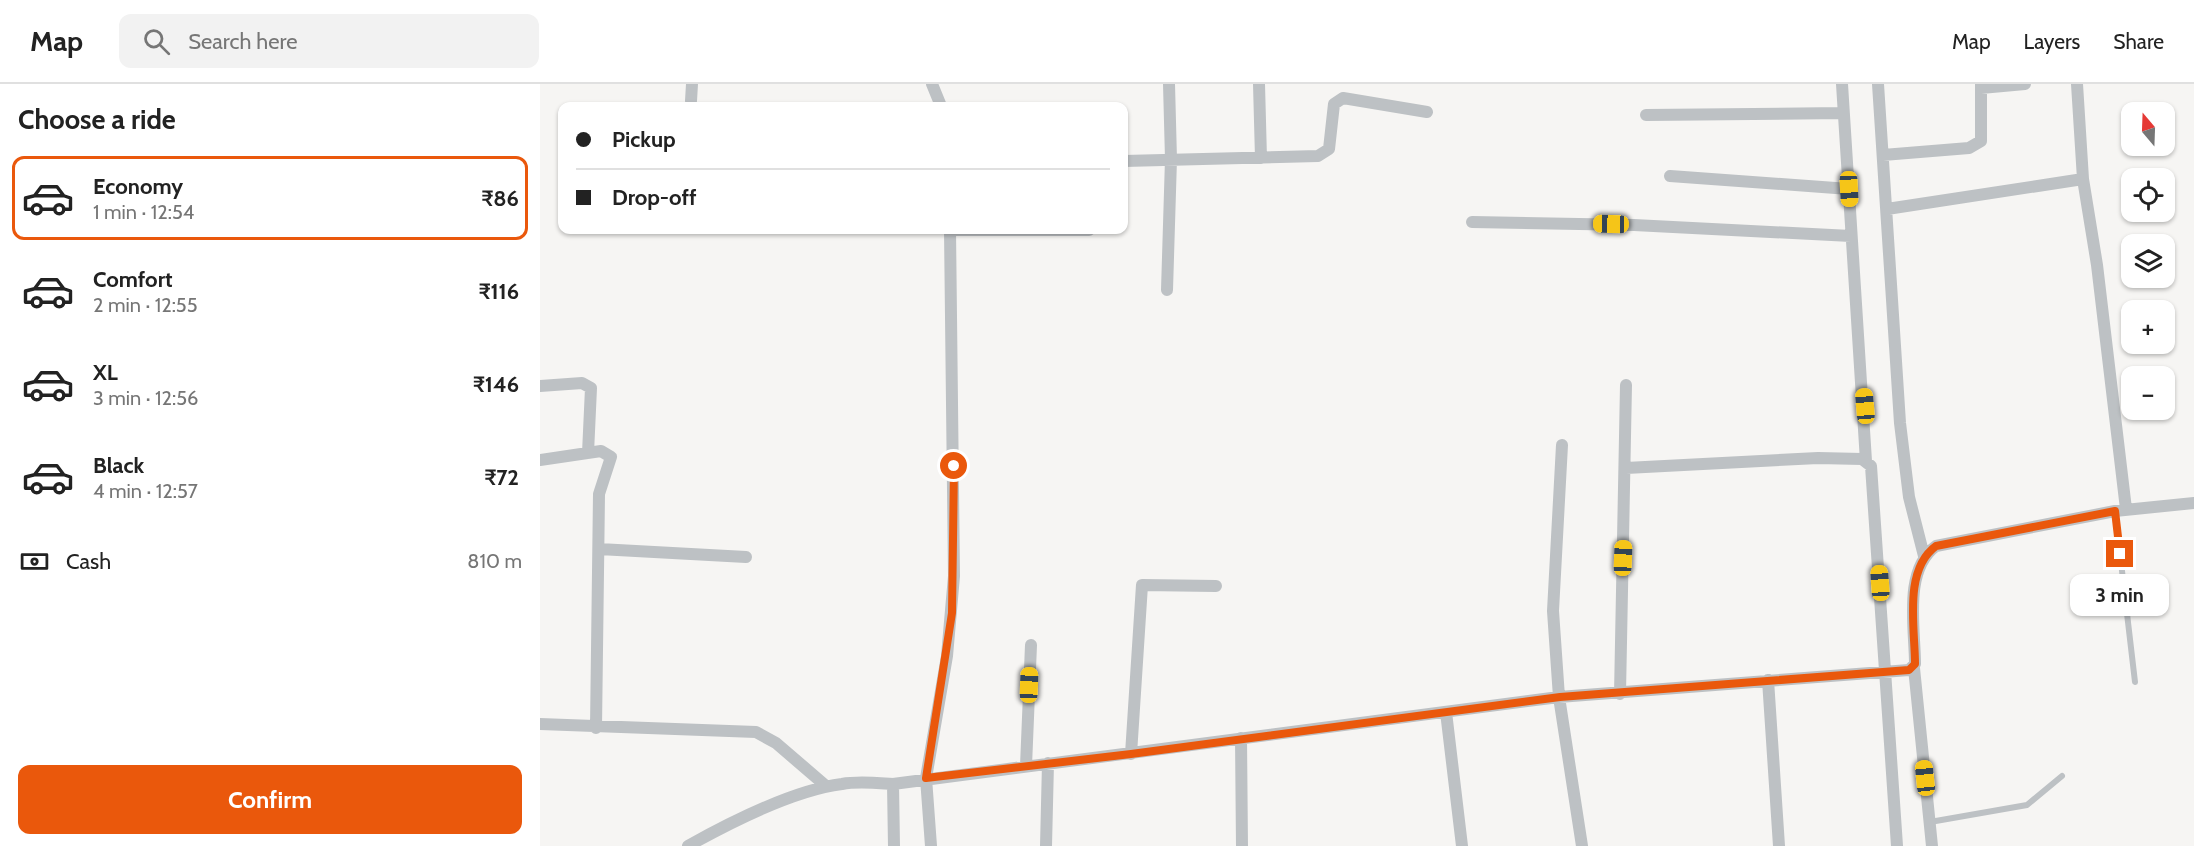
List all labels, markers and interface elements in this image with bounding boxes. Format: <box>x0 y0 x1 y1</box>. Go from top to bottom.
search box <box>119 14 539 68</box>
text: Map <box>30 24 83 58</box>
icon: search <box>140 25 173 58</box>
text: Search here <box>188 28 297 55</box>
text: Map <box>1952 29 1991 54</box>
text: Layers <box>2024 29 2080 54</box>
text: Share <box>2113 29 2164 54</box>
north arrow <box>2121 102 2175 156</box>
map controls <box>2121 102 2175 420</box>
text: Choose a ride <box>18 103 176 136</box>
text: Pickup <box>612 126 676 153</box>
button: locate <box>2121 168 2175 222</box>
icon: car <box>21 171 75 225</box>
car <box>1839 171 1859 207</box>
text: Economy <box>93 173 183 200</box>
text: Drop-off <box>612 184 696 211</box>
text: ₹86 <box>481 185 519 212</box>
text: 1 min · 12:54 <box>93 200 194 224</box>
car <box>1593 215 1629 233</box>
button: layers <box>2121 234 2175 288</box>
icon: car <box>21 264 75 318</box>
text: Comfort <box>93 266 172 293</box>
text: ₹116 <box>478 278 519 305</box>
text: 2 min · 12:55 <box>93 293 198 317</box>
button: + <box>2121 300 2175 354</box>
icon: car <box>21 357 75 411</box>
text: XL <box>93 359 118 386</box>
button: − <box>2121 366 2175 420</box>
text: ₹146 <box>473 371 519 398</box>
text: 3 min · 12:56 <box>93 386 198 410</box>
car <box>1854 387 1876 425</box>
icon: car <box>21 450 75 504</box>
text: Black <box>93 452 144 479</box>
route start <box>940 452 967 479</box>
text: ₹72 <box>484 464 519 491</box>
text: 4 min · 12:57 <box>93 479 198 503</box>
car <box>1613 540 1633 576</box>
route end <box>2106 540 2133 567</box>
icon: cash <box>18 545 51 578</box>
text: Cash <box>66 548 111 575</box>
text: 810 m <box>467 549 522 573</box>
car <box>1870 564 1890 602</box>
callout: 3 min <box>2070 575 2170 617</box>
text: 3 min <box>2095 583 2144 607</box>
car <box>1019 667 1039 703</box>
car <box>1914 759 1936 797</box>
button: Confirm <box>18 765 522 834</box>

